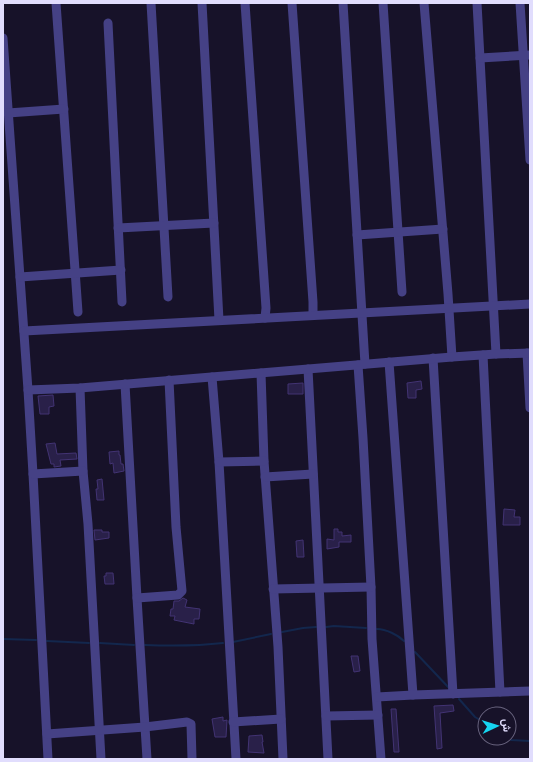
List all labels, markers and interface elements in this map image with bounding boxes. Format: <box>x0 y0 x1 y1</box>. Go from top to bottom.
north arrow <box>477 706 517 746</box>
text: ش <box>500 718 514 732</box>

